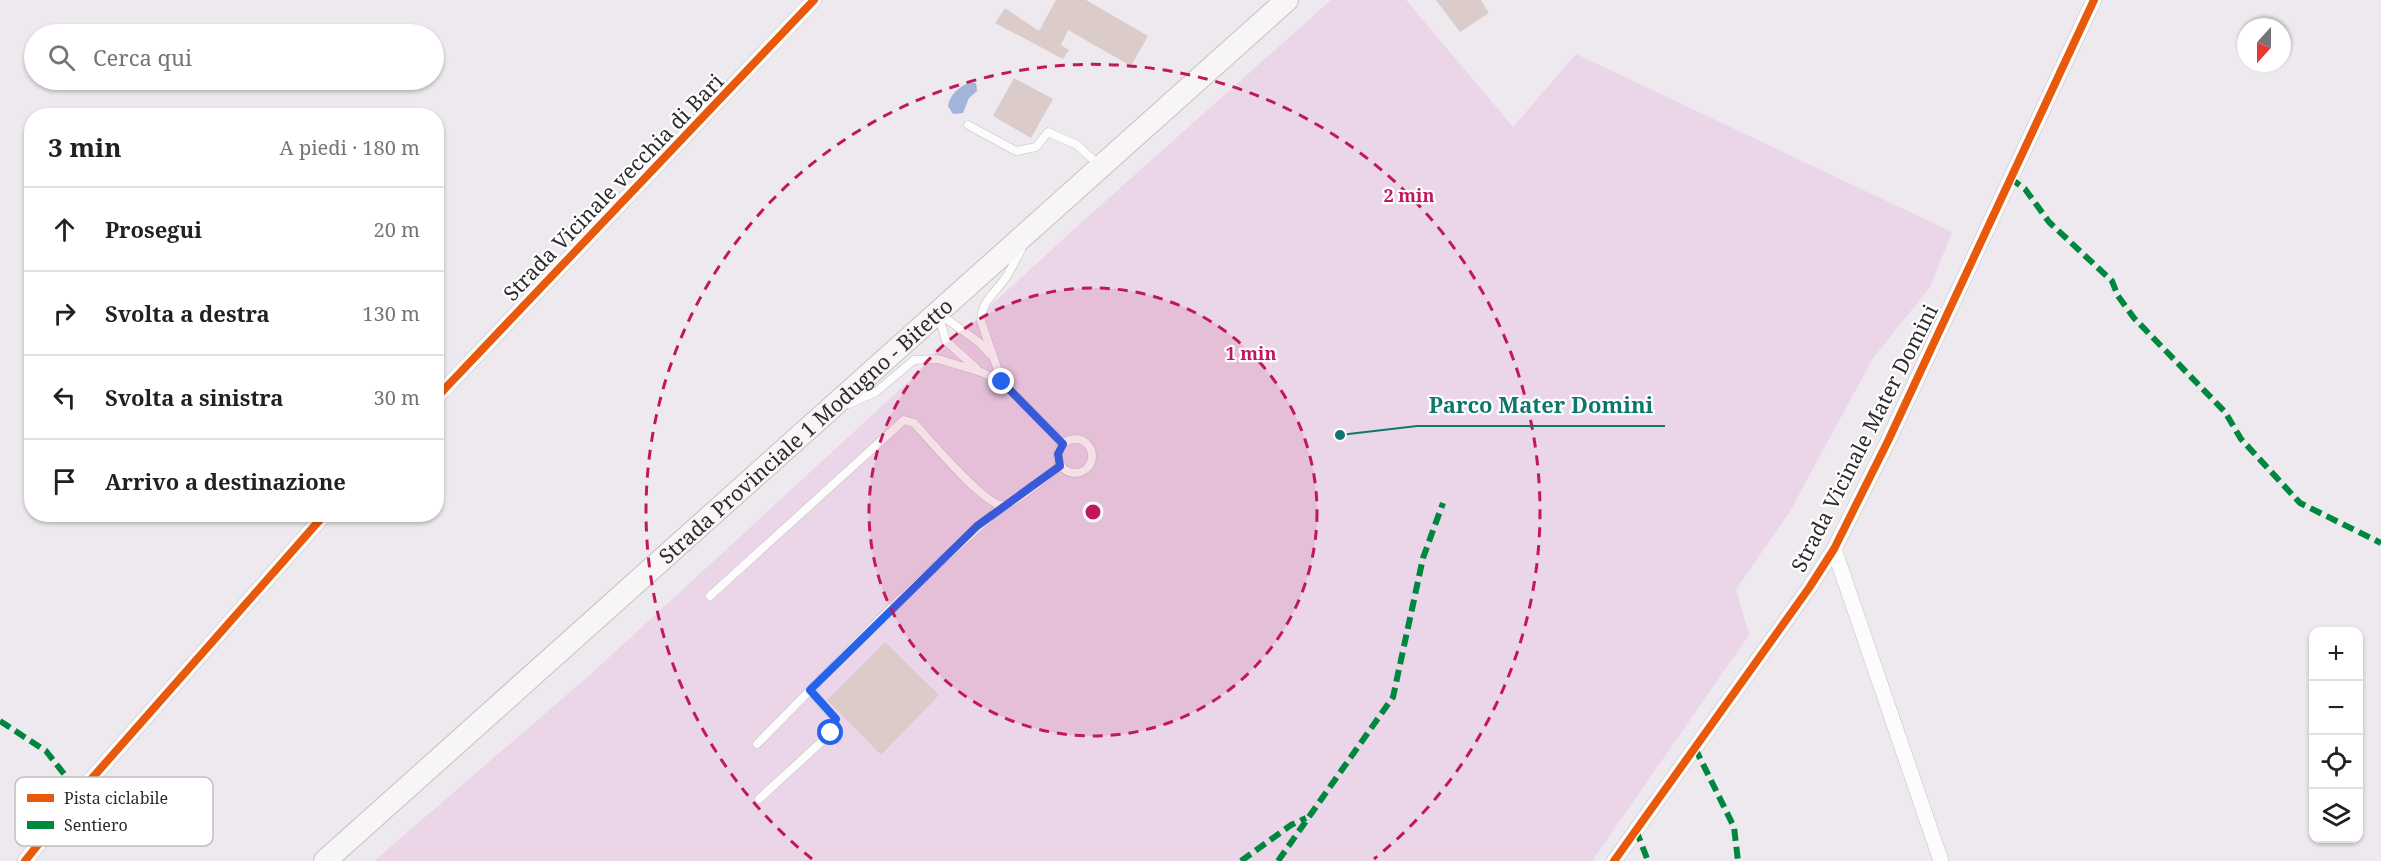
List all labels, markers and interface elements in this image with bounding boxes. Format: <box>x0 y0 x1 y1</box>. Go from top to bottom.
north arrow <box>2237 18 2291 72</box>
search box <box>24 24 444 90</box>
icon: search <box>45 41 78 74</box>
text: Cerca qui <box>93 42 192 72</box>
street label: Strada Vicinale vecchia di Bari <box>497 67 729 307</box>
text: 3 min <box>48 129 122 165</box>
text: A piedi · 180 m <box>280 134 420 161</box>
text: 2 min <box>1384 183 1434 207</box>
icon: ahead <box>48 213 81 246</box>
text: Prosegui <box>105 214 202 244</box>
text: 20 m <box>374 216 420 243</box>
street label: Strada Provinciale 1 Modugno - Bitetto <box>653 292 959 570</box>
icon: right <box>48 297 81 330</box>
text: Svolta a destra <box>105 298 270 328</box>
street label: Strada Vicinale Mater Domini <box>1784 299 1944 576</box>
text: 130 m <box>362 300 420 327</box>
text: 1 min <box>1226 341 1276 365</box>
route end <box>988 368 1014 394</box>
icon: left <box>48 381 81 414</box>
text: Svolta a sinistra <box>105 382 284 412</box>
text: 30 m <box>374 384 420 411</box>
callout: Parco Mater Domini <box>1417 386 1665 426</box>
text: Parco Mater Domini <box>1429 389 1654 419</box>
icon: arrive <box>48 465 81 498</box>
text: Arrivo a destinazione <box>105 466 346 496</box>
centre of rings <box>1083 502 1103 522</box>
map controls <box>2309 627 2363 843</box>
button: + <box>2309 627 2363 681</box>
button: − <box>2309 681 2363 735</box>
route start <box>817 719 843 745</box>
button: locate <box>2309 735 2363 789</box>
legend <box>15 777 213 846</box>
text: Pista ciclabile <box>64 787 168 809</box>
button: layers <box>2309 789 2363 843</box>
text: Sentiero <box>64 814 128 836</box>

